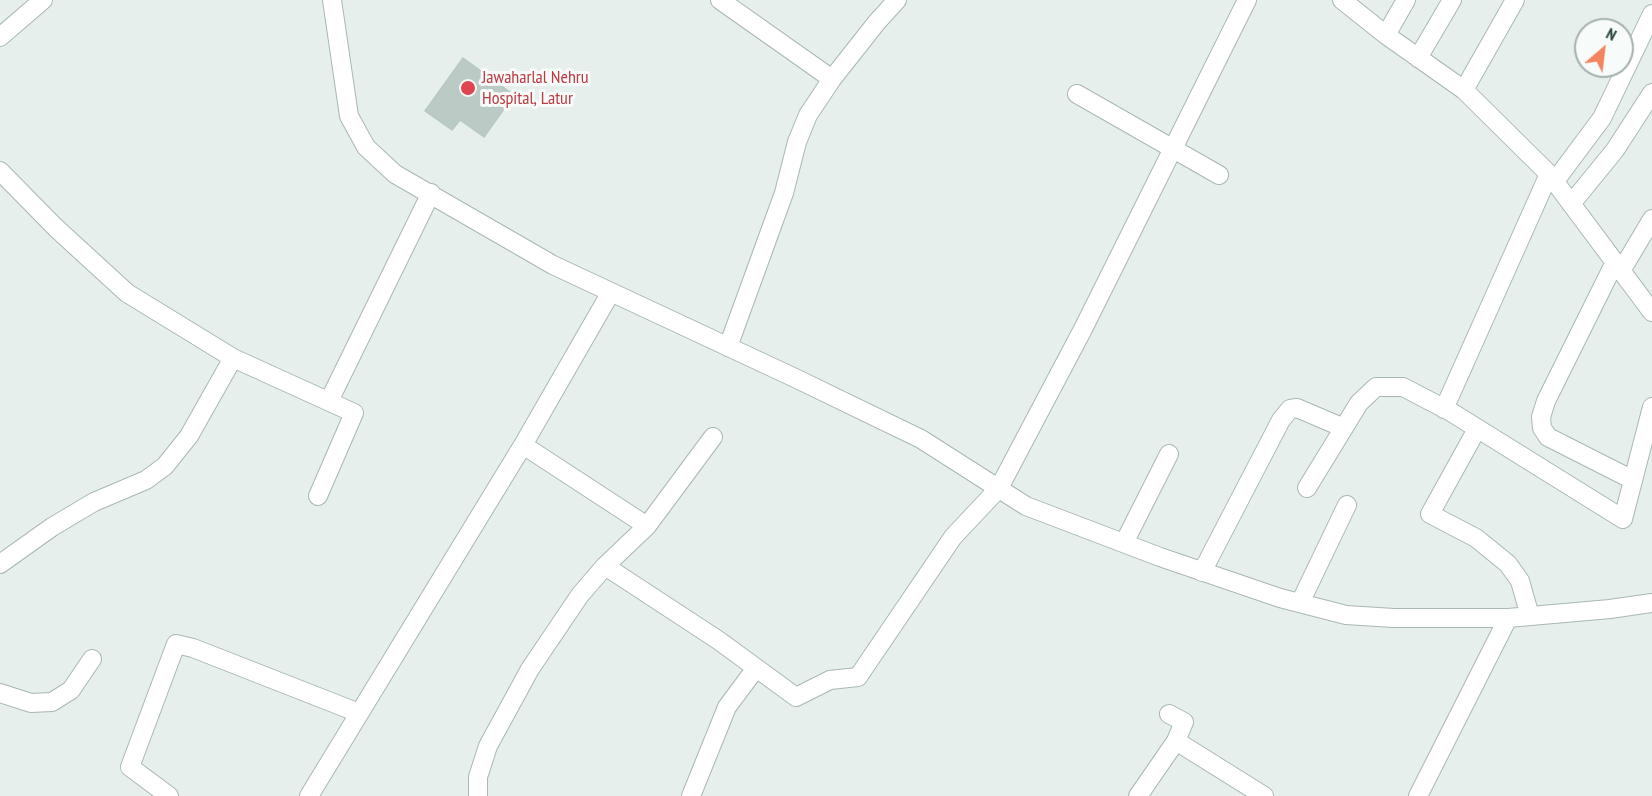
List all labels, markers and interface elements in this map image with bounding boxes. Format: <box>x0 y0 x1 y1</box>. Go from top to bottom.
north arrow <box>1574 18 1634 78</box>
text: N <box>1603 23 1620 45</box>
place label: Jawaharlal Nehru Hospital, Latur <box>482 67 589 110</box>
marker: Jawaharlal Nehru Hospital, Latur <box>459 79 477 97</box>

